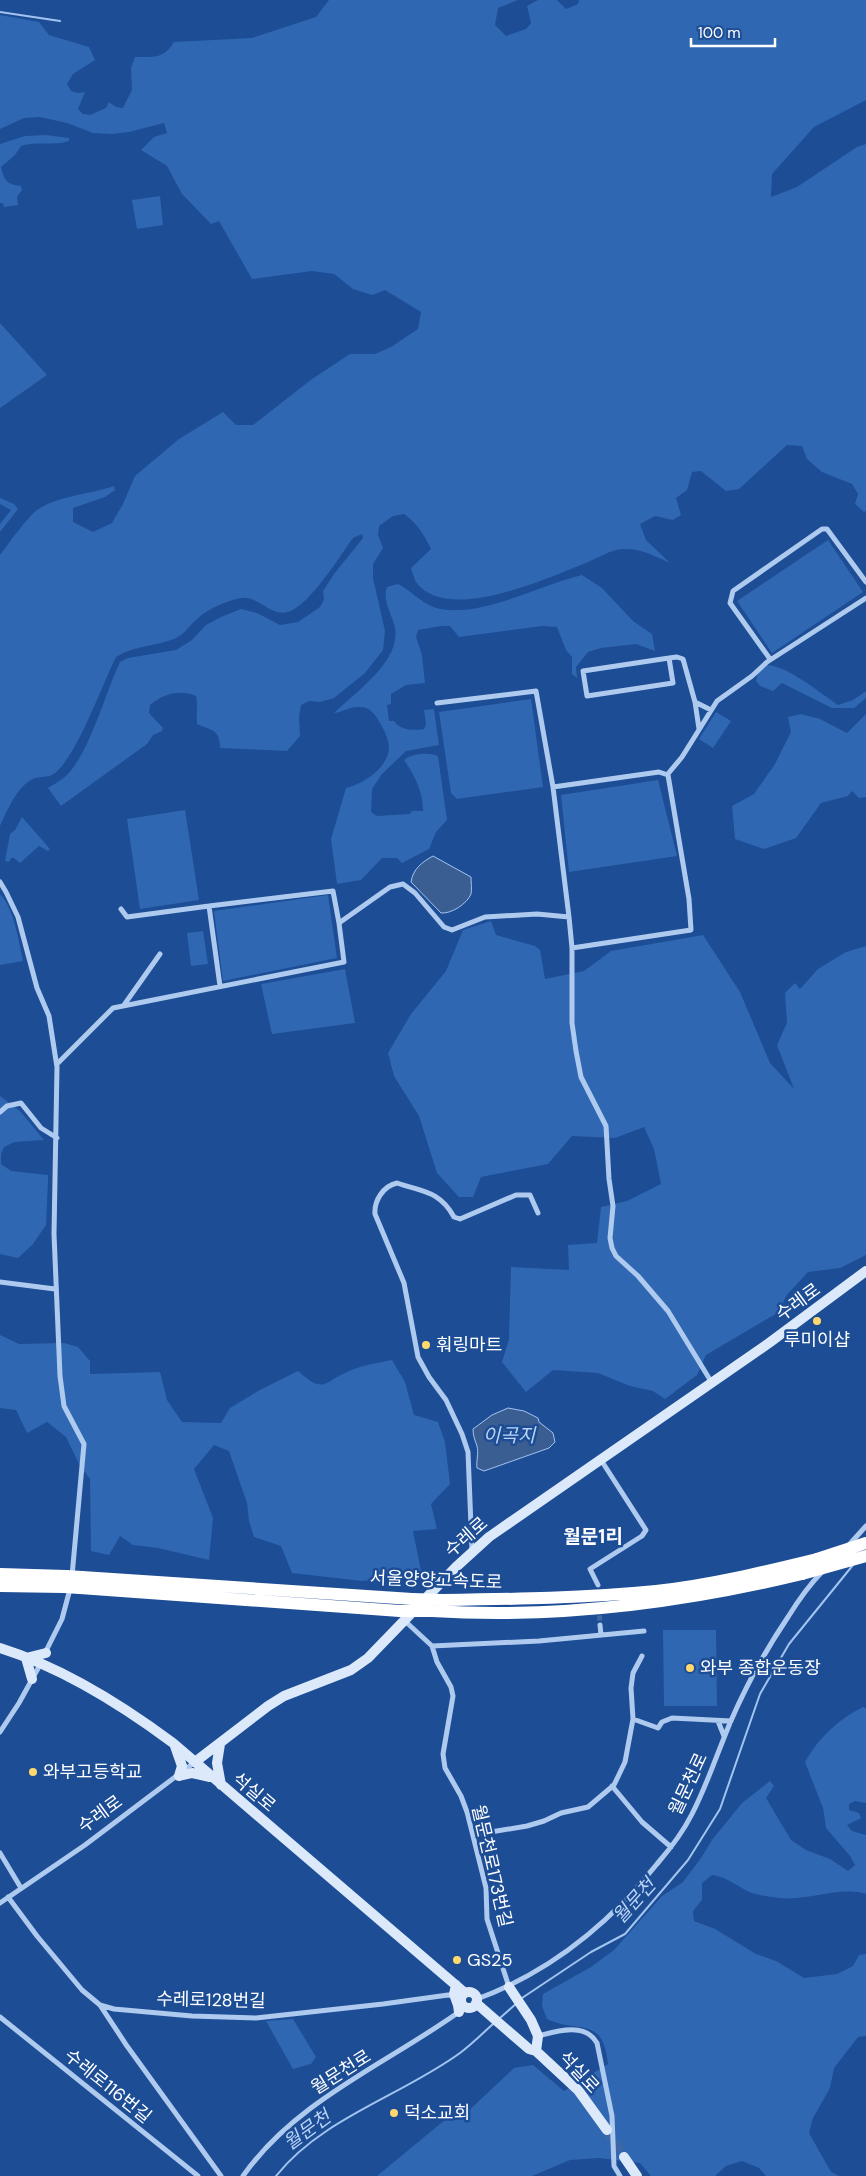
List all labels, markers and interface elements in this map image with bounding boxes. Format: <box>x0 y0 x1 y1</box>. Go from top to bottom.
scale bar <box>691 15 775 47</box>
text: 100 m <box>698 23 741 43</box>
street label: 수레로 <box>771 1278 825 1326</box>
marker: 루미이샵 <box>811 1315 823 1327</box>
place label: 루미이샵 <box>784 1328 850 1352</box>
place label: 훠링마트 <box>436 1333 502 1357</box>
marker: 훠링마트 <box>420 1339 432 1351</box>
water label: 이곡지 <box>483 1423 537 1448</box>
street label: 수레로 <box>439 1512 493 1562</box>
district label: 월문1리 <box>563 1524 623 1549</box>
street label: 서울양양고속도로 <box>369 1566 503 1594</box>
place label: 와부 종합운동장 <box>700 1656 821 1680</box>
marker: 와부 종합운동장 <box>684 1662 696 1674</box>
street label: 월문천로 <box>663 1749 713 1819</box>
place label: 와부고등학교 <box>43 1760 142 1784</box>
marker: 와부고등학교 <box>27 1766 39 1778</box>
street label: 석실로 <box>227 1767 281 1817</box>
street label: 수레로 <box>73 1790 127 1838</box>
street label: 월문천로173번길 <box>466 1803 518 1929</box>
water label: 월문천 <box>607 1872 662 1929</box>
place label: GS25 <box>467 1948 512 1972</box>
marker: GS25 <box>451 1954 463 1966</box>
street label: 수레로128번길 <box>156 1987 266 2013</box>
street label: 수레로116번길 <box>60 2044 156 2128</box>
street label: 월문천로 <box>307 2044 375 2100</box>
street label: 석실로 <box>553 2046 605 2098</box>
place label: 덕소교회 <box>404 2101 470 2125</box>
water label: 월문천 <box>278 2104 337 2156</box>
marker: 덕소교회 <box>388 2107 400 2119</box>

